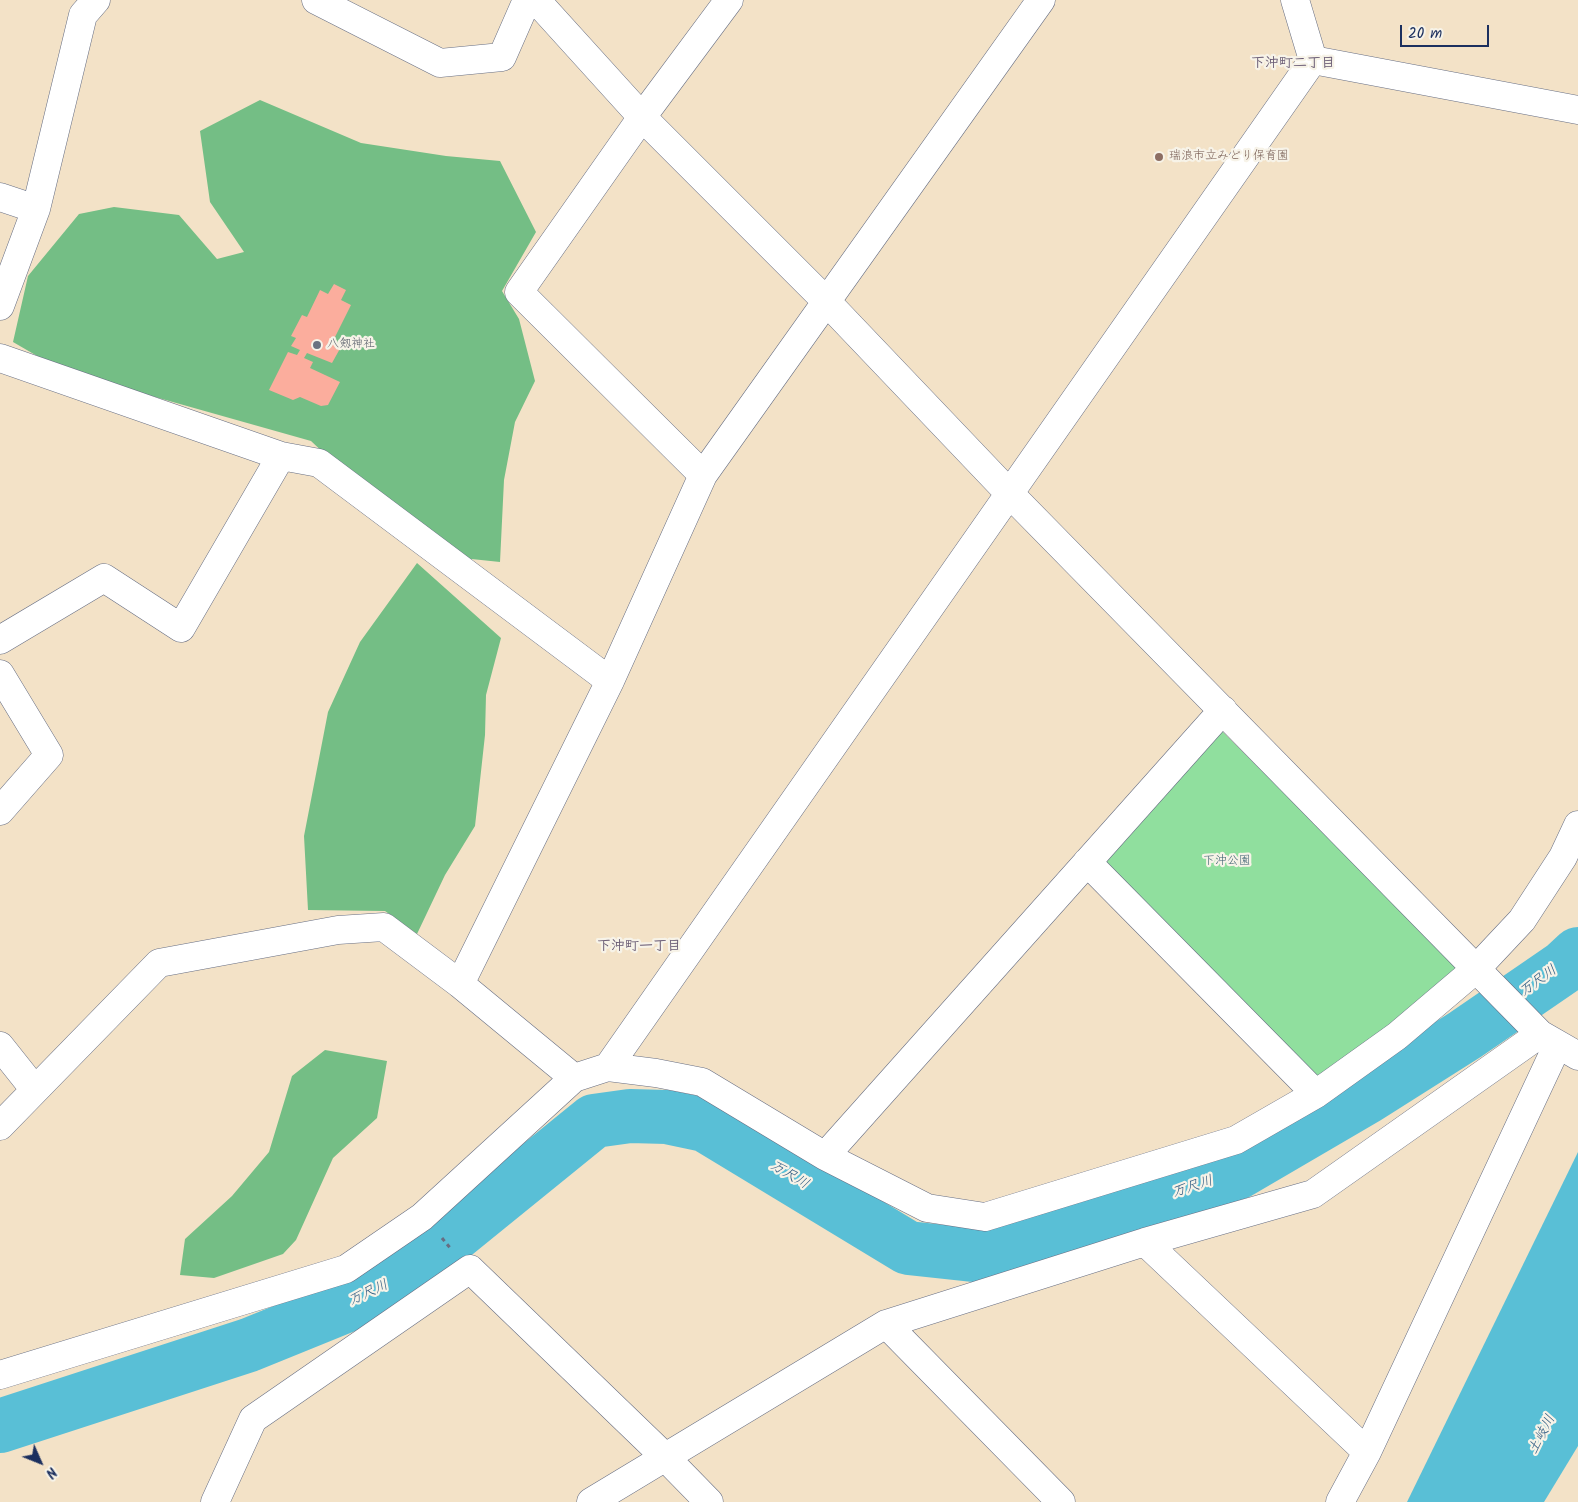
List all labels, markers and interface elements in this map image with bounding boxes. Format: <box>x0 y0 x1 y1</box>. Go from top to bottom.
scale bar <box>1403 15 1492 47</box>
text: 20 m <box>1408 22 1442 46</box>
district label: 下沖町二丁目 <box>1251 57 1335 73</box>
place label: 瑞浪市立みどり保育園 <box>1169 150 1289 164</box>
marker: 瑞浪市立みどり保育園 <box>1153 151 1165 163</box>
place label: 八剱神社 <box>327 338 375 352</box>
marker: 八剱神社 <box>311 339 323 351</box>
park label: 下沖公園 <box>1203 855 1251 869</box>
district label: 下沖町一丁目 <box>597 940 681 956</box>
water label: 万尺川 <box>1517 963 1561 1001</box>
water label: 万尺川 <box>767 1158 811 1194</box>
water label: 万尺川 <box>1170 1174 1216 1202</box>
water label: 万尺川 <box>346 1278 392 1310</box>
water label: 土岐川 <box>1526 1413 1560 1457</box>
north arrow <box>15 1437 65 1487</box>
text: N <box>40 1462 62 1483</box>

